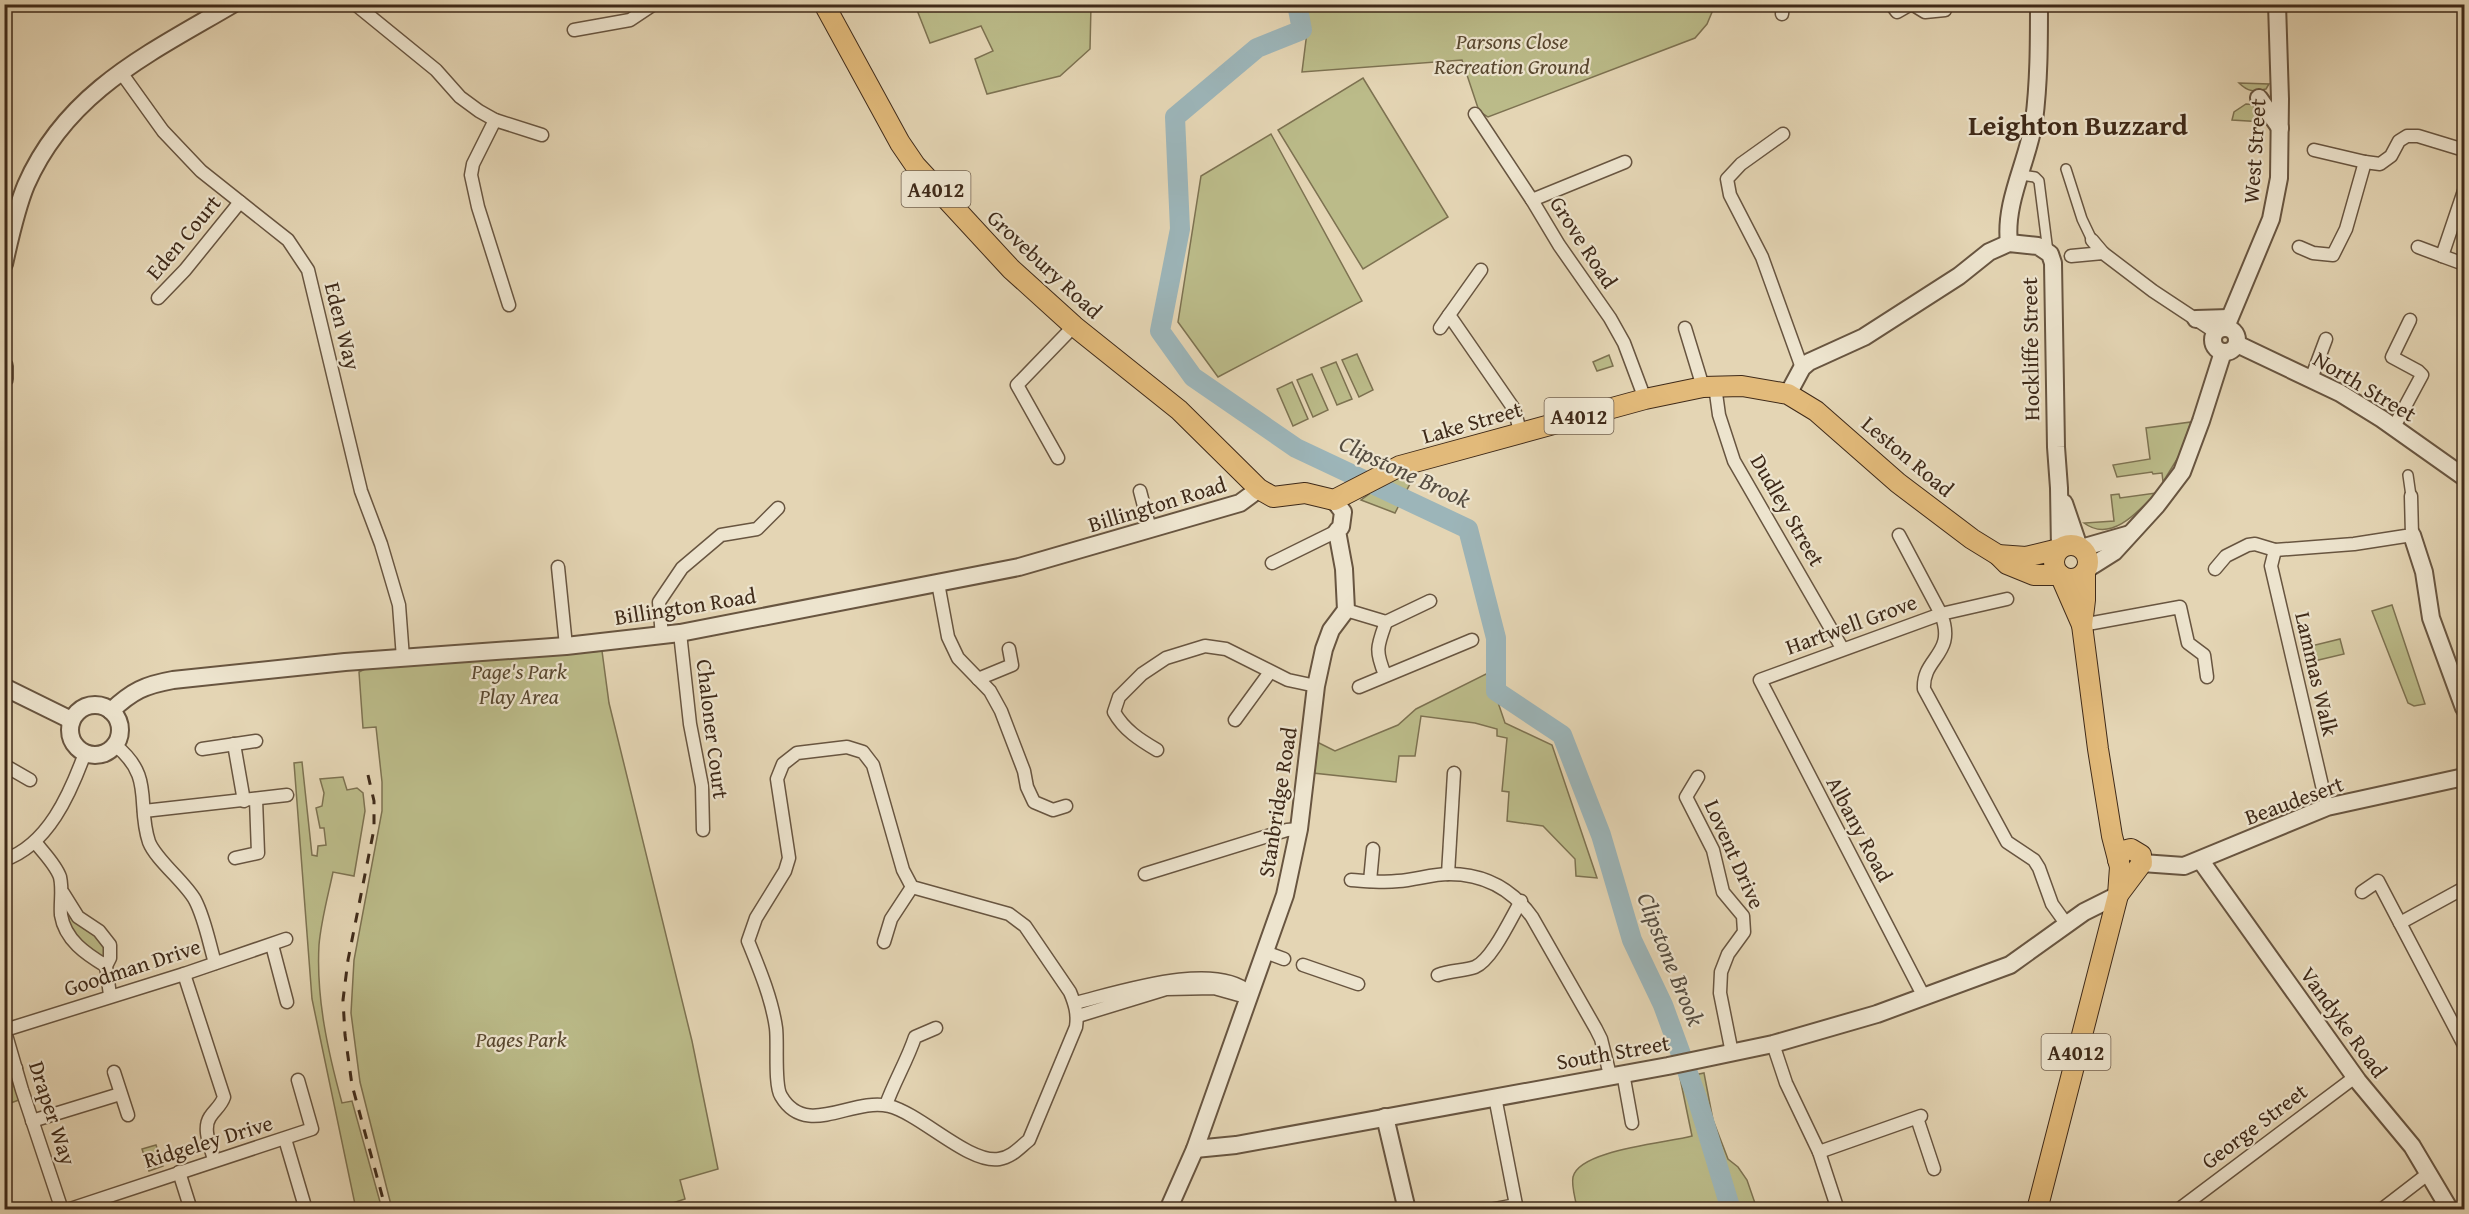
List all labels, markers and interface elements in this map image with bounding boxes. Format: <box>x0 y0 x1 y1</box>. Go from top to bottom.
park label: Parsons Close Recreation Ground <box>1433 25 1590 82</box>
street label: West Street <box>2234 97 2274 205</box>
district label: Leighton Buzzard <box>1968 104 2189 145</box>
road number: A4012 <box>902 171 970 207</box>
street label: Eden Court <box>138 187 228 286</box>
street label: Grove Road <box>1542 190 1626 295</box>
street label: Grovebury Road <box>980 202 1110 326</box>
street label: Hockliffe Street <box>2013 277 2047 421</box>
street label: Eden Way <box>317 279 369 373</box>
street label: North Street <box>2307 343 2423 430</box>
street label: Lake Street <box>1418 392 1526 452</box>
road number: A4012 <box>1544 398 1614 434</box>
street label: Leston Road <box>1855 408 1961 504</box>
water label: Clipstone Brook <box>1334 425 1476 517</box>
street label: Dudley Street <box>1743 448 1833 572</box>
street label: Billington Road <box>1084 468 1230 540</box>
street label: Billington Road <box>612 579 758 633</box>
street label: Hartwell Grove <box>1781 585 1921 663</box>
street label: Lammas Walk <box>2287 609 2347 740</box>
park label: Page's Park Play Area <box>470 655 568 712</box>
street label: Chaloner Court <box>689 657 737 801</box>
street label: Stanbridge Road <box>1249 724 1305 879</box>
street label: Beaudesert <box>2240 767 2348 833</box>
street label: Albany Road <box>1819 770 1901 888</box>
street label: Lovent Drive <box>1697 794 1773 914</box>
water label: Clipstone Brook <box>1628 887 1714 1031</box>
street label: Goodman Drive <box>59 930 205 1004</box>
street label: Vandyke Road <box>2293 960 2395 1084</box>
park label: Pages Park <box>474 1023 568 1055</box>
street label: South Street <box>1554 1026 1672 1078</box>
road number: A4012 <box>2042 1034 2110 1070</box>
street label: Draper Way <box>21 1057 85 1169</box>
street label: George Street <box>2194 1075 2314 1176</box>
street label: Ridgeley Drive <box>139 1106 277 1176</box>

